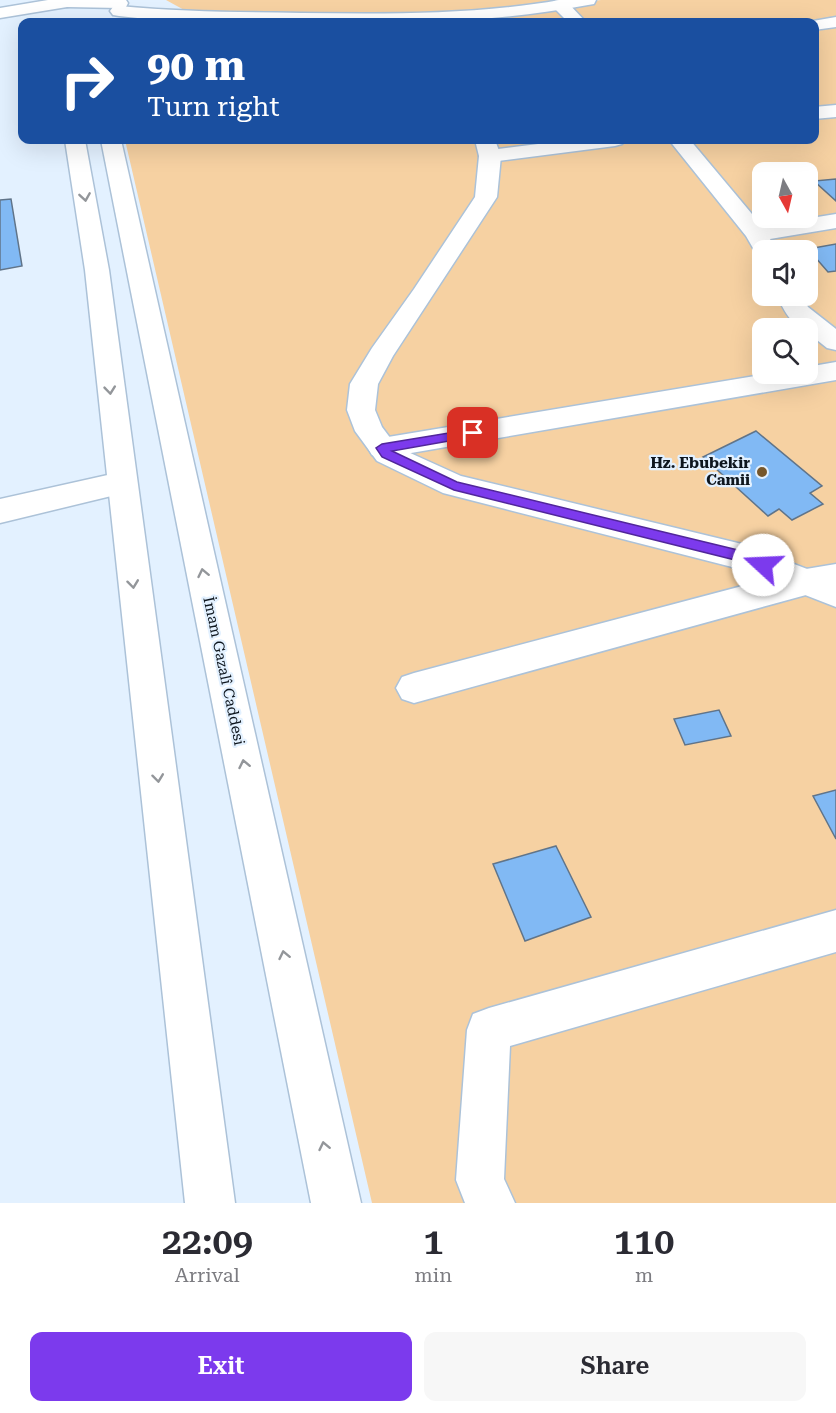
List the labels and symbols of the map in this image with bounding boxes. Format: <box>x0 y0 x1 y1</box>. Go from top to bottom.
north arrow <box>752 162 818 228</box>
one-way arrow <box>78 193 90 202</box>
one-way arrow <box>103 386 116 395</box>
pin <box>447 407 498 458</box>
place label: Hz. Ebubekir Camii <box>650 454 750 489</box>
marker: Hz. Ebubekir Camii <box>755 465 769 479</box>
position arrow <box>731 533 795 597</box>
one-way arrow <box>198 569 211 579</box>
one-way arrow <box>127 580 139 589</box>
street label: İmam Gazalî Caddesi <box>199 595 249 747</box>
one-way arrow <box>238 759 251 769</box>
one-way arrow <box>151 773 163 782</box>
one-way arrow <box>278 950 291 960</box>
one-way arrow <box>318 1141 331 1151</box>

